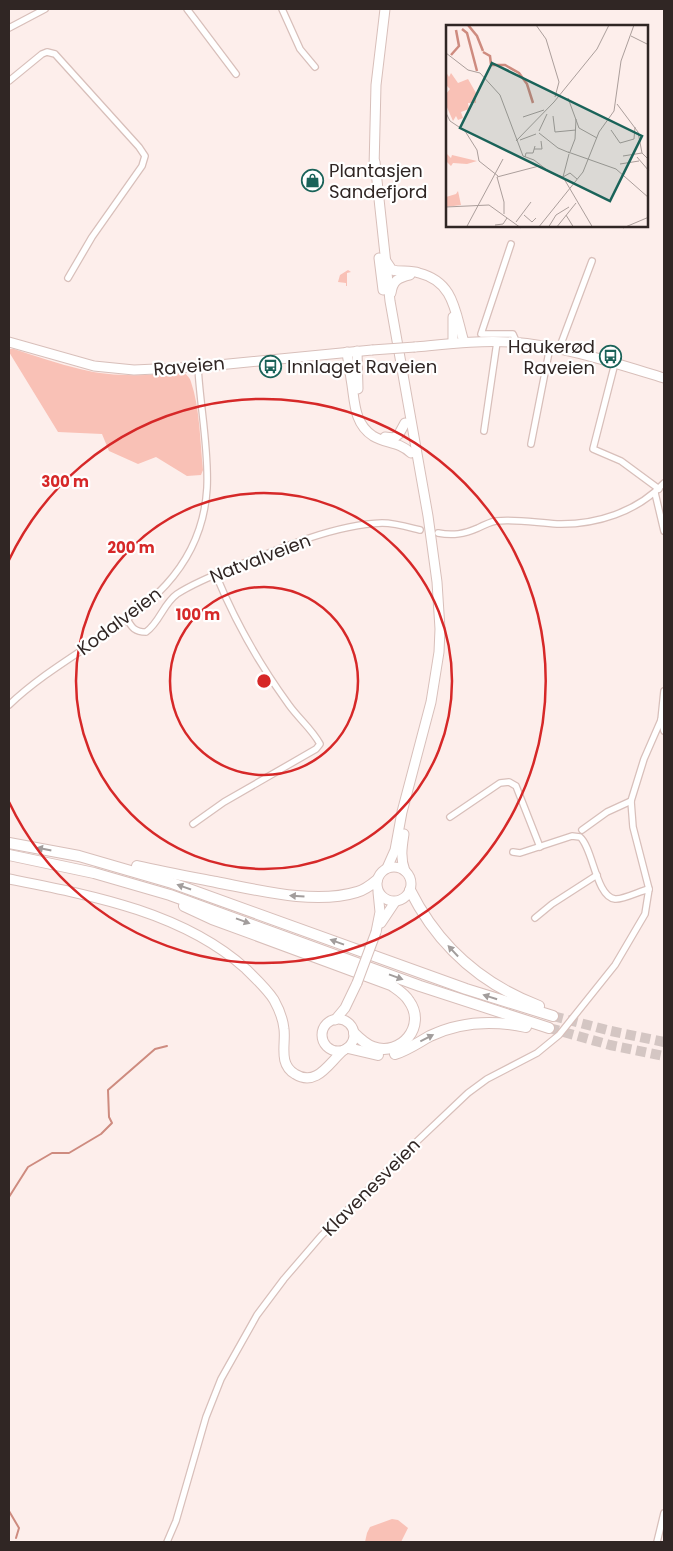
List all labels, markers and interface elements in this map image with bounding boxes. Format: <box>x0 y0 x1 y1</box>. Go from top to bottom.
inset map <box>446 25 648 228</box>
place label: Plantasjen Sandefjord <box>329 158 427 204</box>
shop icon: Plantasjen Sandefjord <box>301 168 325 192</box>
place label: Haukerød Raveien <box>508 334 595 380</box>
bus stop icon: Haukerød Raveien <box>599 344 623 368</box>
street label: Raveien <box>152 350 226 382</box>
bus stop icon: Innlaget Raveien <box>259 354 283 378</box>
place label: Innlaget Raveien <box>287 354 437 379</box>
text: 300 m <box>41 471 89 492</box>
street label: Natvalveien <box>206 527 314 589</box>
text: 200 m <box>107 537 155 558</box>
street label: Kodalveien <box>72 581 166 661</box>
text: 100 m <box>176 604 220 625</box>
centre of rings <box>255 672 273 690</box>
one-way arrow <box>36 845 52 853</box>
one-way arrow <box>176 883 191 891</box>
one-way arrow <box>289 891 305 899</box>
one-way arrow <box>236 918 251 925</box>
one-way arrow <box>329 938 344 946</box>
one-way arrow <box>447 945 459 957</box>
one-way arrow <box>389 973 404 981</box>
one-way arrow <box>482 992 497 1000</box>
one-way arrow <box>419 1034 434 1042</box>
street label: Klavenesveien <box>317 1133 425 1241</box>

